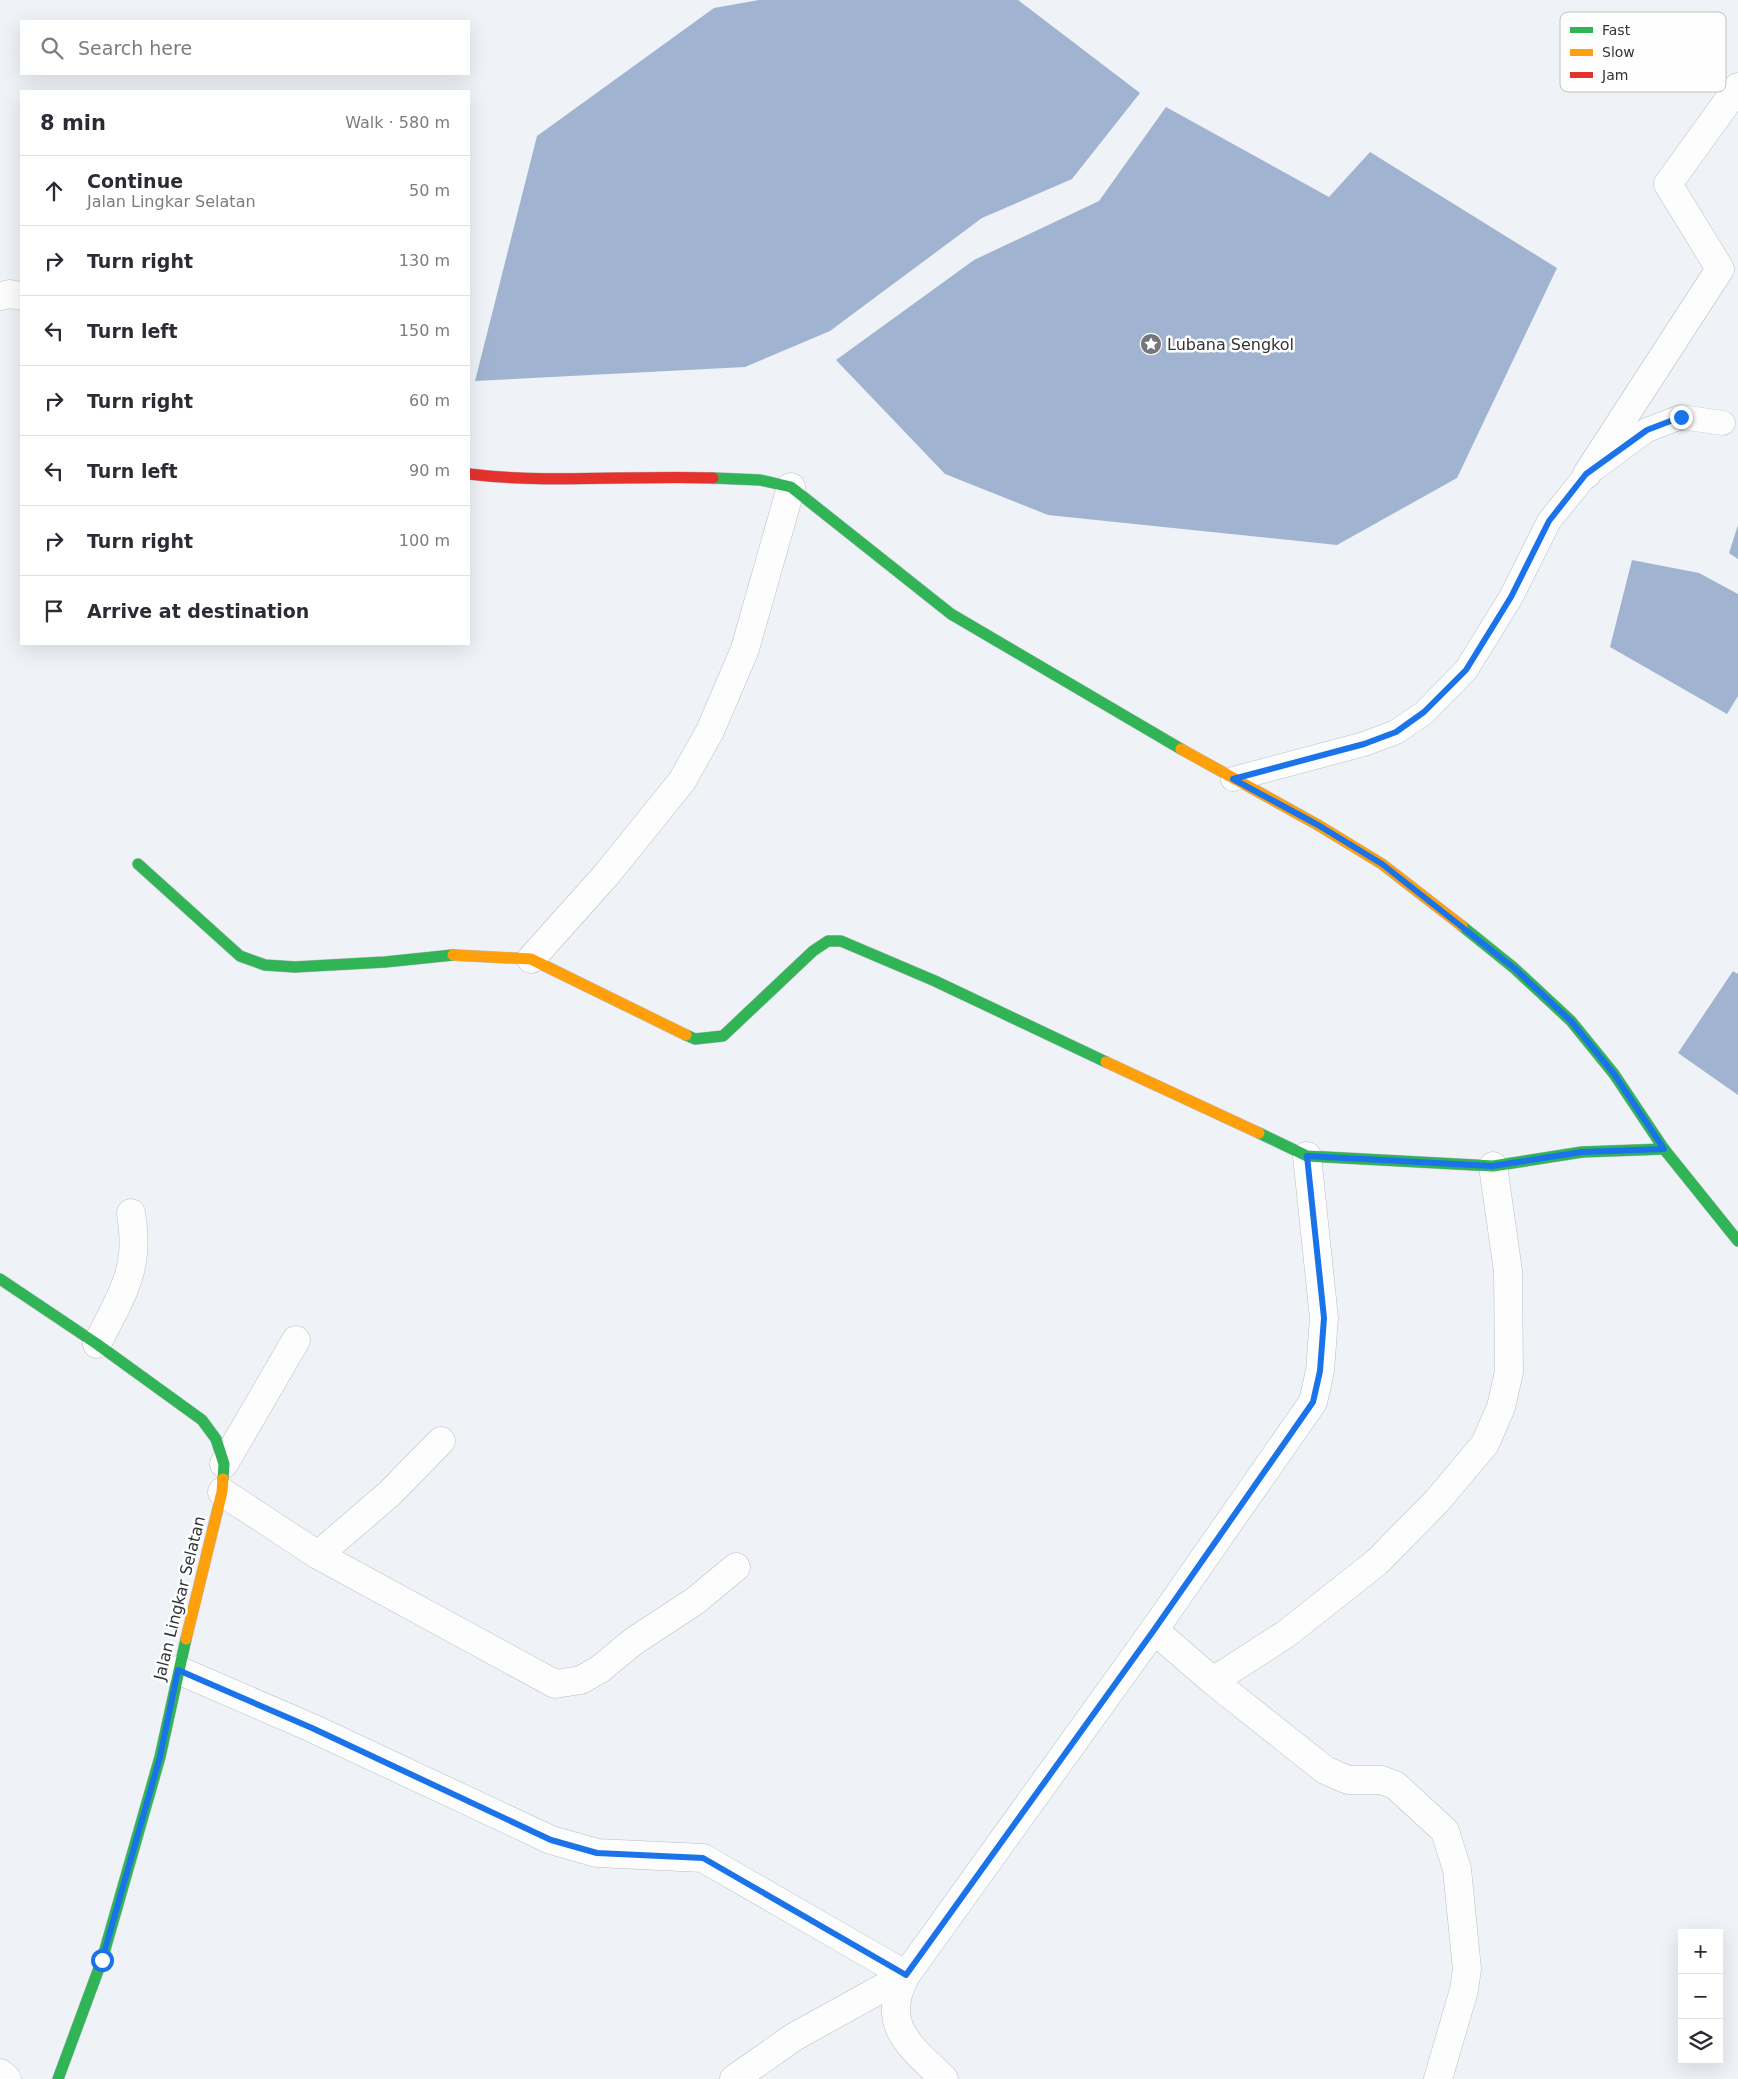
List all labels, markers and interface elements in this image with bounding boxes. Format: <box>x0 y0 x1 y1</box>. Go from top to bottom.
legend <box>1560 12 1726 92</box>
search box <box>20 20 470 75</box>
text: Fast <box>1602 22 1631 38</box>
icon: search <box>38 34 66 62</box>
text: Search here <box>78 37 192 59</box>
text: Slow <box>1602 44 1635 60</box>
text: Jam <box>1601 67 1628 83</box>
text: 8 min <box>40 111 106 135</box>
text: Walk · 580 m <box>345 113 450 132</box>
text: Continue <box>87 170 183 192</box>
icon: ahead <box>40 177 68 205</box>
text: 50 m <box>409 181 450 200</box>
text: Jalan Lingkar Selatan <box>87 192 256 211</box>
icon: right <box>40 247 68 275</box>
text: Turn right <box>87 250 193 272</box>
text: 130 m <box>399 251 450 270</box>
icon: left <box>40 317 68 345</box>
text: Turn left <box>87 320 178 342</box>
text: 150 m <box>399 321 450 340</box>
place icon: Lubana Sengkol <box>1139 332 1163 356</box>
place label: Lubana Sengkol <box>1167 335 1294 354</box>
icon: right <box>40 387 68 415</box>
text: Turn right <box>87 390 193 412</box>
text: 60 m <box>409 391 450 410</box>
route end <box>1670 406 1693 429</box>
icon: left <box>40 457 68 485</box>
text: Turn left <box>87 460 178 482</box>
text: 90 m <box>409 461 450 480</box>
icon: right <box>40 527 68 555</box>
text: Turn right <box>87 530 193 552</box>
text: 100 m <box>399 531 450 550</box>
icon: arrive <box>40 597 68 625</box>
text: Arrive at destination <box>87 600 309 622</box>
street label: Jalan Lingkar Selatan <box>150 1514 209 1683</box>
map controls <box>1678 1929 1723 2064</box>
button: + <box>1678 1929 1723 1974</box>
route start <box>91 1949 114 1972</box>
button: − <box>1678 1974 1723 2019</box>
button: layers <box>1678 2019 1723 2064</box>

